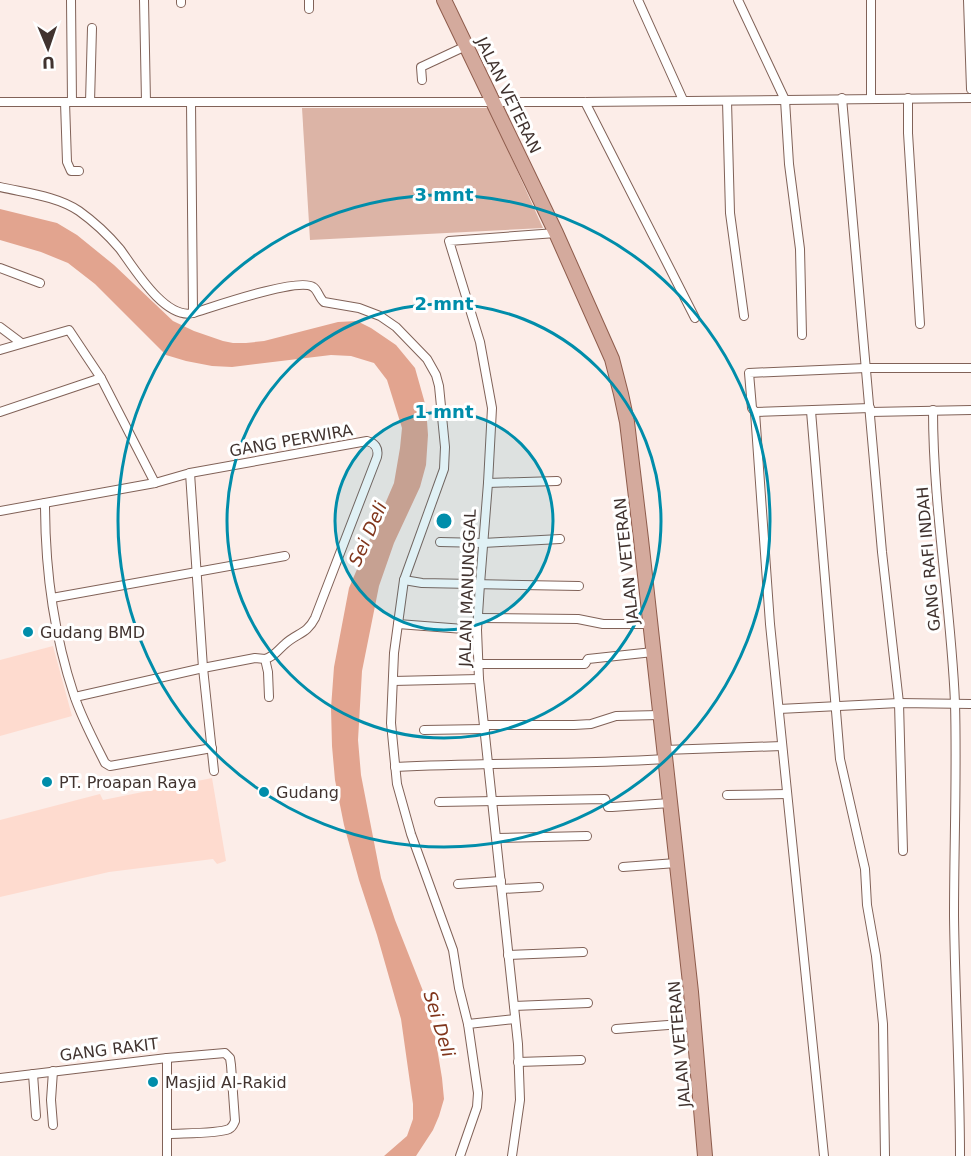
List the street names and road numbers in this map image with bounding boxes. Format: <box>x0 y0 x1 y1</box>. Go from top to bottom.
street label: JALAN VETERAN <box>472 33 545 156</box>
street label: GANG PERWIRA <box>228 420 354 461</box>
street label: GANG RAFI INDAH <box>913 486 944 632</box>
street label: JALAN VETERAN <box>610 497 643 626</box>
street label: JALAN MANUNGGAL <box>455 509 480 668</box>
street label: JALAN VETERAN <box>665 980 695 1109</box>
street label: GANG RAKIT <box>59 1034 160 1065</box>

